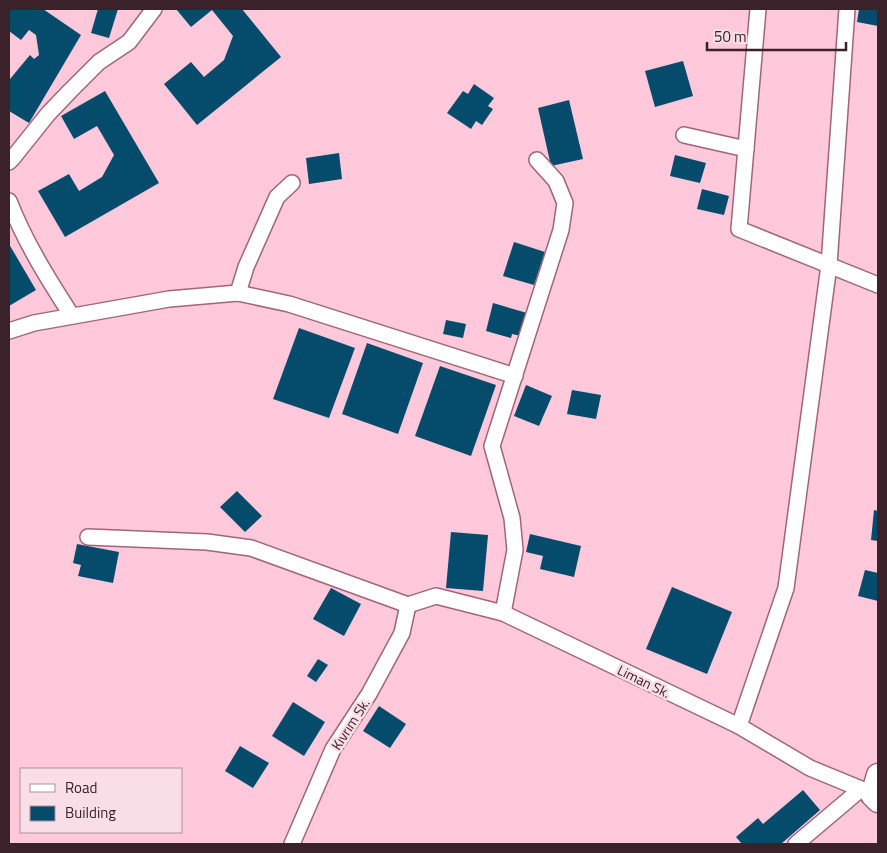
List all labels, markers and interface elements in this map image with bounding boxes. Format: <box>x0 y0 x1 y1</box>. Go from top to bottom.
scale bar <box>707 20 846 52</box>
text: 50 m <box>714 25 747 48</box>
street label: Liman Sk. <box>614 659 674 703</box>
street label: Kıvrım Sk. <box>325 694 375 754</box>
legend <box>20 768 182 833</box>
text: Road <box>65 776 97 799</box>
text: Building <box>65 801 116 824</box>

